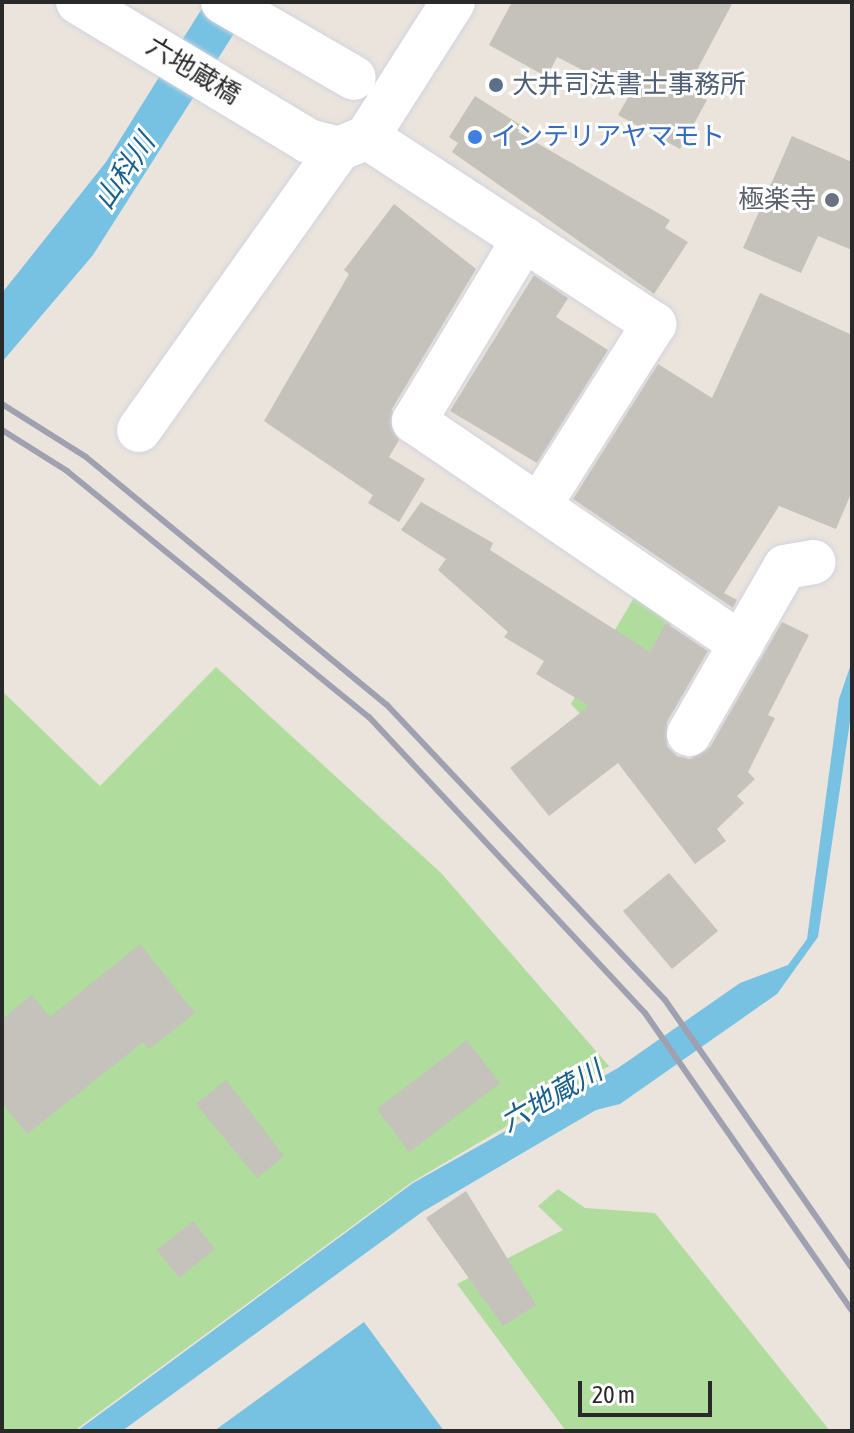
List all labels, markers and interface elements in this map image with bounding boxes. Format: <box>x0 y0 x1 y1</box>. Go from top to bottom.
street label: 六地蔵橋 <box>140 31 246 111</box>
place label: 大井司法書士事務所 <box>512 69 746 101</box>
marker: 大井司法書士事務所 <box>487 76 505 94</box>
place label: インテリアヤマモト <box>491 121 725 153</box>
water label: 山科川 <box>87 127 161 215</box>
marker: インテリアヤマモト <box>466 128 484 146</box>
place label: 極楽寺 <box>738 184 816 216</box>
marker: 極楽寺 <box>823 191 841 209</box>
water label: 六地蔵川 <box>494 1053 608 1139</box>
scale bar <box>582 1365 716 1415</box>
text: 20 m <box>592 1381 635 1408</box>

